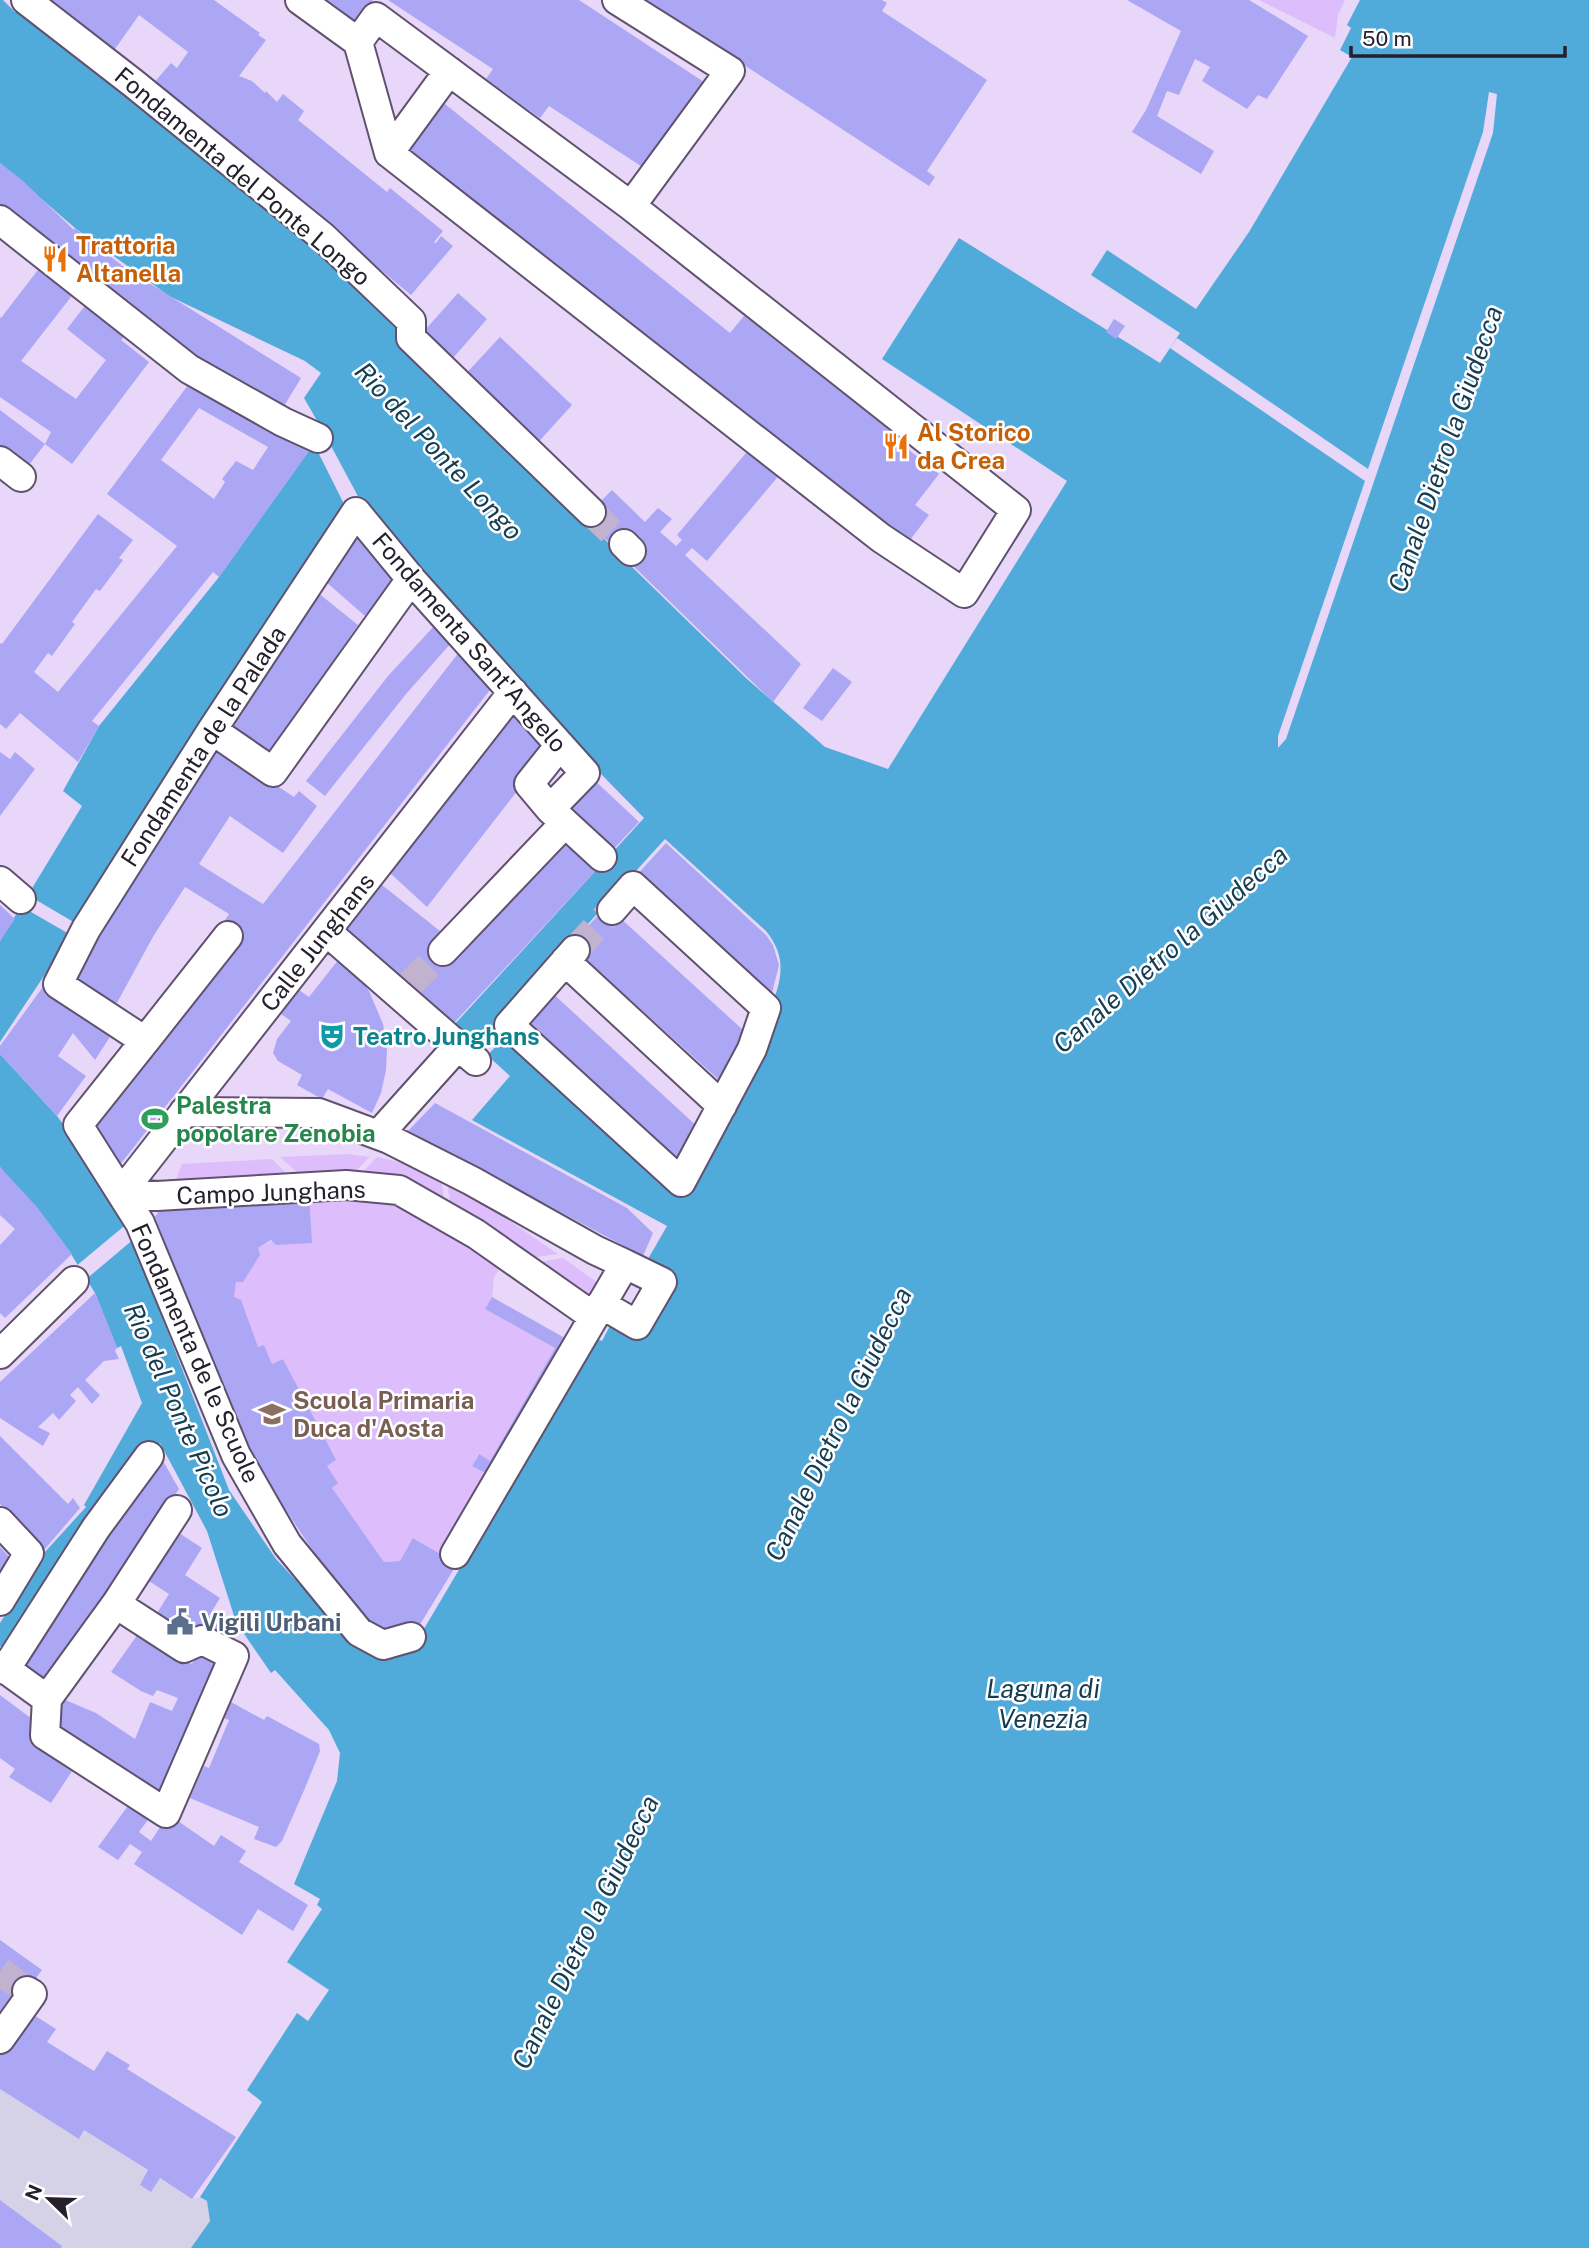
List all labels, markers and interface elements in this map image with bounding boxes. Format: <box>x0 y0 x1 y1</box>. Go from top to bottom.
scale bar <box>1351 14 1564 58</box>
text: 50 m <box>1362 26 1412 51</box>
street label: Fondamenta del Ponte Longo <box>110 61 376 291</box>
place label: Trattoria Altanella <box>76 231 181 287</box>
restaurant icon: Trattoria Altanella <box>40 244 70 274</box>
water label: Canale Dietro la Giudecca <box>1381 302 1509 596</box>
water label: Rio del Ponte Longo <box>349 356 529 546</box>
place label: Al Storico da Crea <box>917 418 1031 474</box>
restaurant icon: Al Storico da Crea <box>881 431 911 461</box>
street label: Fondamenta Sant'Angelo <box>367 527 573 757</box>
street label: Fondamenta de la Palada <box>115 621 291 871</box>
water label: Canale Dietro la Giudecca <box>1046 839 1294 1059</box>
street label: Calle Junghans <box>254 867 380 1017</box>
theatre icon: Teatro Junghans <box>317 1021 347 1051</box>
place label: Teatro Junghans <box>353 1022 540 1050</box>
place label: Palestra popolare Zenobia <box>176 1091 376 1147</box>
sports icon: Palestra popolare Zenobia <box>140 1104 170 1134</box>
street label: Campo Junghans <box>176 1175 366 1209</box>
street label: Fondamenta de le Scuole <box>126 1219 266 1487</box>
water label: Canale Dietro la Giudecca <box>758 1282 918 1566</box>
water label: Rio del Ponte Picolo <box>118 1298 240 1522</box>
place label: Scuola Primaria Duca d'Aosta <box>293 1386 474 1442</box>
school or university icon: Scuola Primaria Duca d'Aosta <box>257 1399 287 1429</box>
public building icon: Vigili Urbani <box>165 1607 195 1637</box>
place label: Vigili Urbani <box>201 1608 341 1636</box>
water label: Laguna di Venezia <box>986 1673 1100 1734</box>
water label: Canale Dietro la Giudecca <box>505 1790 665 2074</box>
north arrow <box>14 2164 84 2234</box>
text: N <box>20 2181 46 2203</box>

